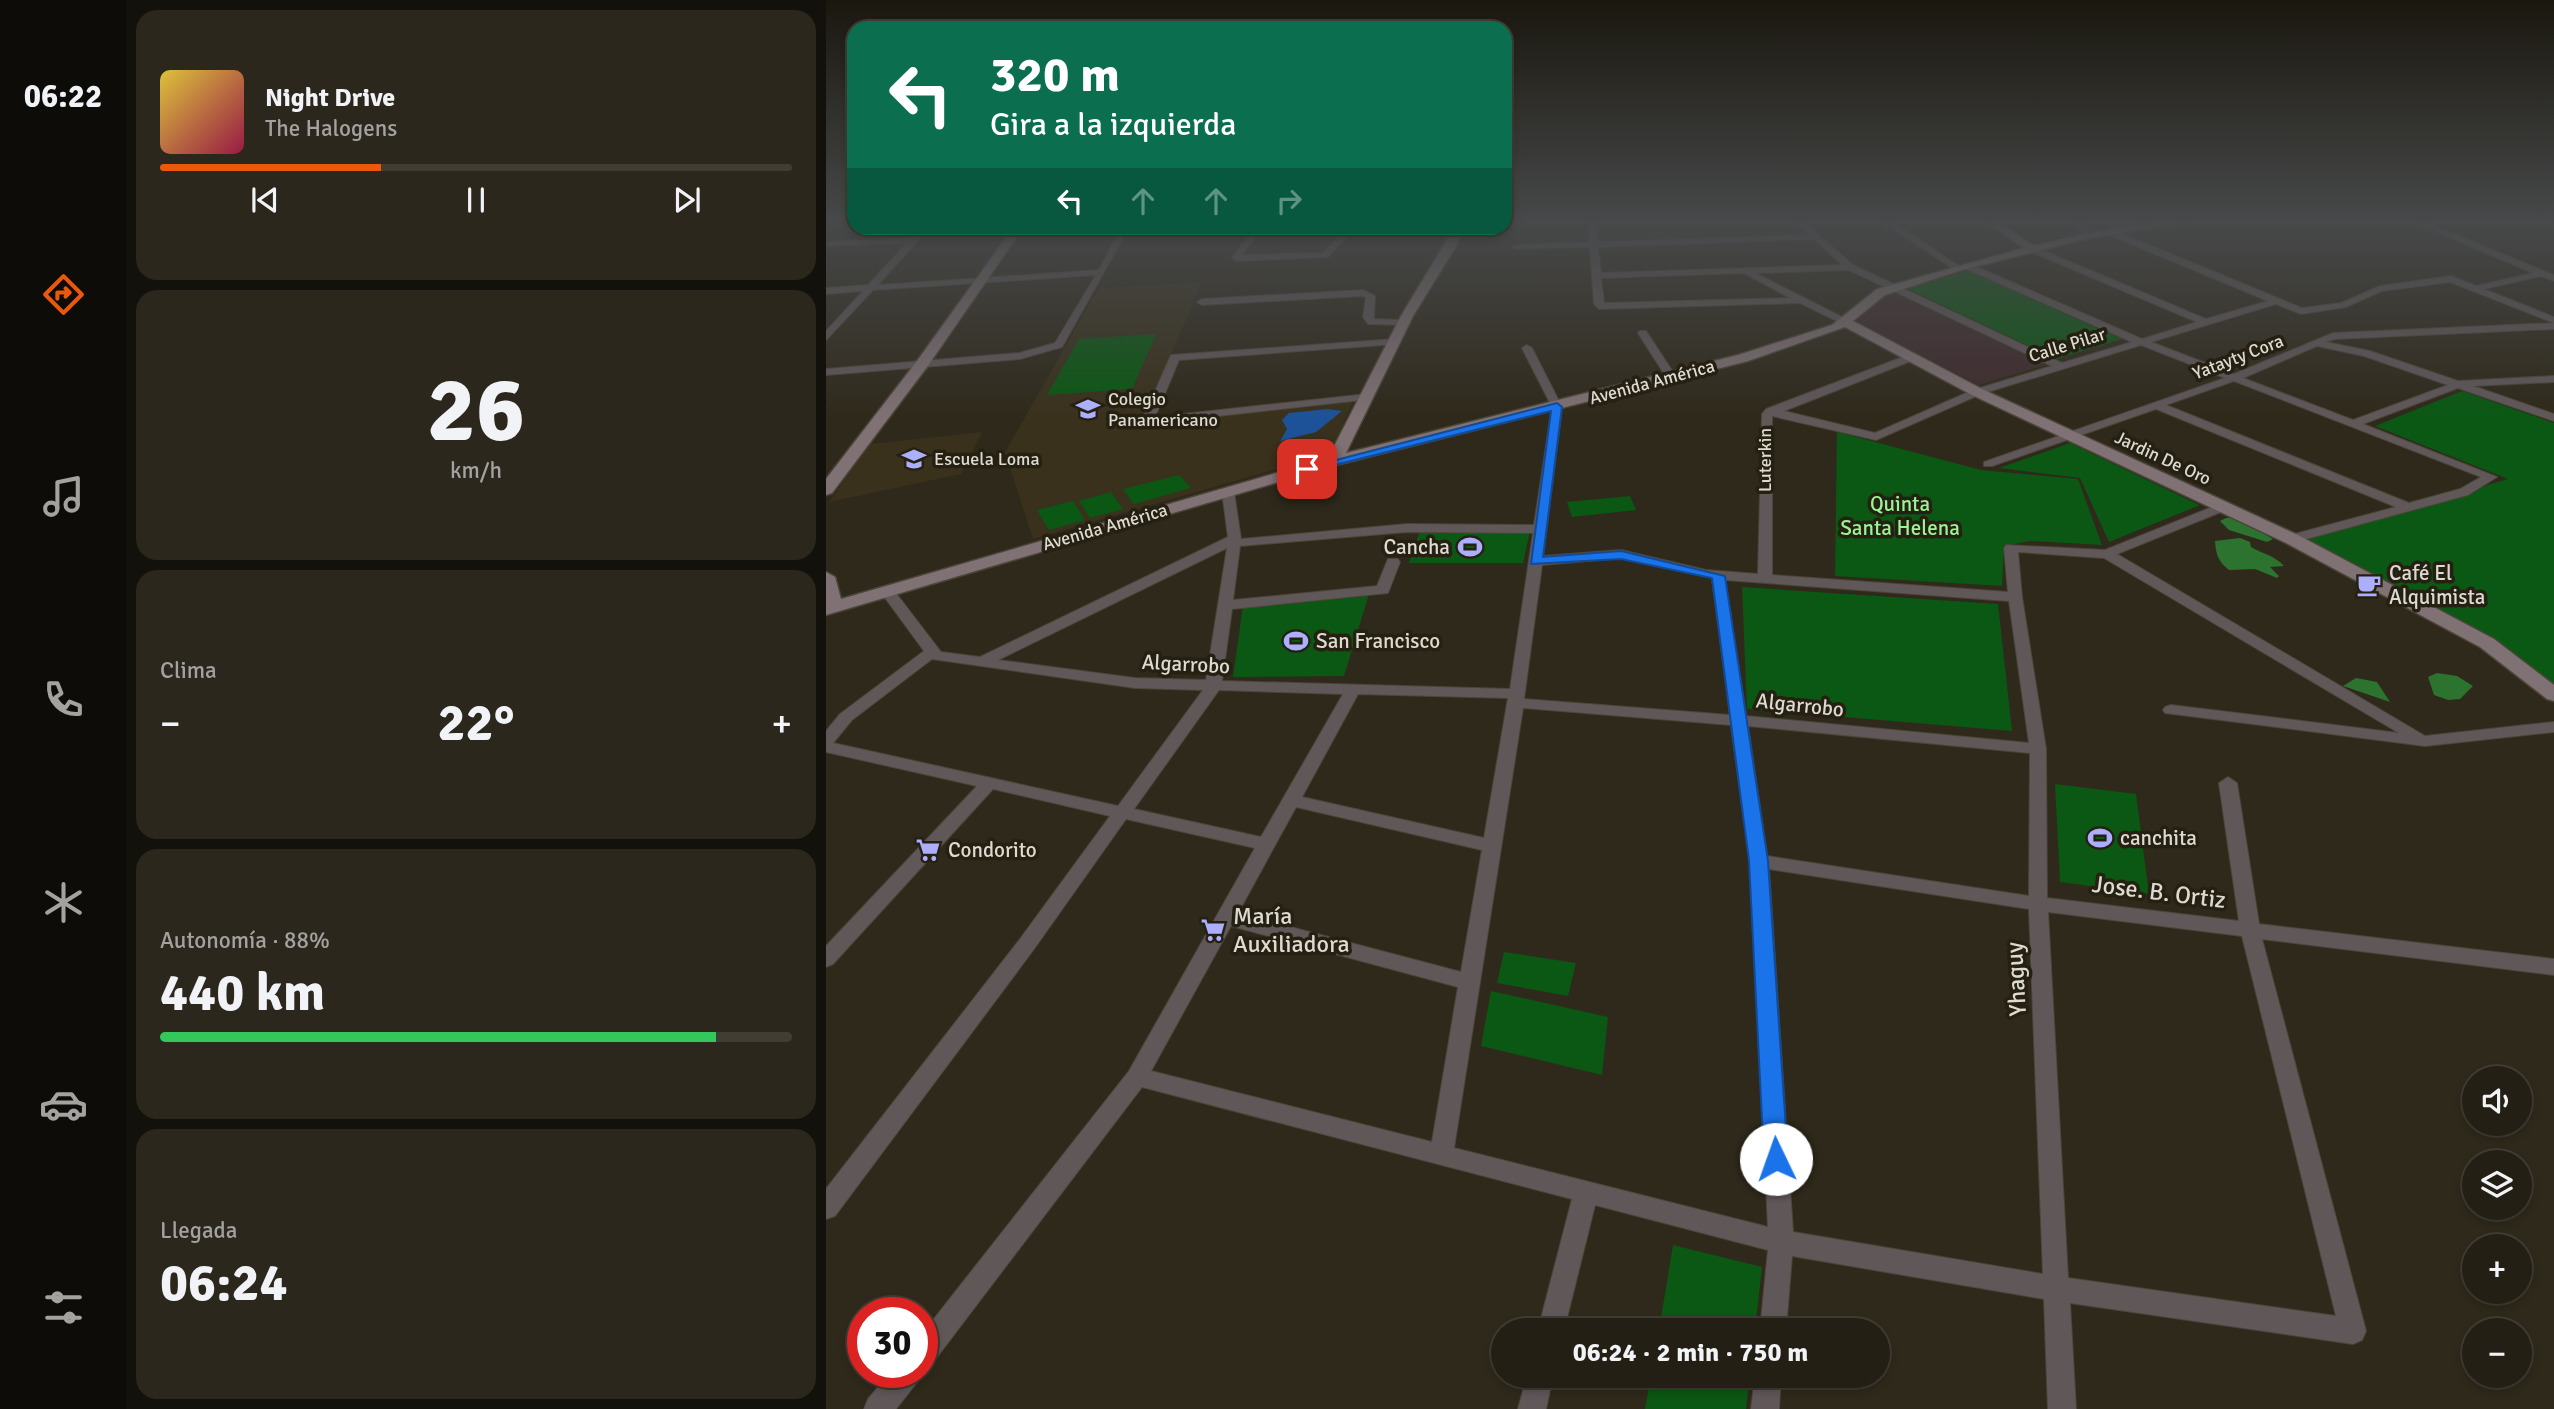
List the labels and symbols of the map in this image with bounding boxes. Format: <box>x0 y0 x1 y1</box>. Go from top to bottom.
street label: Calle Pilar <box>2026 323 2108 367</box>
street label: Yatayty Cora <box>2190 330 2286 384</box>
street label: Avenida América <box>1587 355 1717 409</box>
place label: Colegio Panamericano <box>1108 388 1218 431</box>
school or university icon: Colegio Panamericano <box>1074 395 1102 423</box>
street label: Jardin De Oro <box>2111 426 2215 490</box>
street label: Luterkin <box>1754 428 1776 492</box>
pin <box>1277 439 1337 499</box>
school or university icon: Escuela Loma <box>900 445 928 473</box>
place label: Escuela Loma <box>934 448 1040 470</box>
park label: Quinta Santa Helena <box>1840 491 1960 541</box>
street label: Avenida América <box>1040 499 1170 555</box>
sports icon: Cancha <box>1456 533 1484 561</box>
place label: Cancha <box>1383 534 1450 560</box>
place label: Café El Alquimista <box>2389 560 2486 610</box>
cafe icon: Café El Alquimista <box>2355 571 2383 599</box>
sports icon: San Francisco <box>1282 627 1310 655</box>
place label: San Francisco <box>1316 628 1440 654</box>
street label: Algarrobo <box>1141 649 1231 679</box>
street label: Algarrobo <box>1755 687 1845 723</box>
sports icon: canchita <box>2086 824 2114 852</box>
place label: canchita <box>2120 825 2197 851</box>
supermarket icon: Condorito <box>914 836 942 864</box>
place label: Condorito <box>948 837 1037 863</box>
street label: Jose. B. Ortiz <box>2090 869 2228 915</box>
place label: María Auxiliadora <box>1233 901 1350 959</box>
supermarket icon: María Auxiliadora <box>1199 916 1227 944</box>
street label: Yhaguy <box>1999 941 2033 1017</box>
position arrow <box>1739 1122 1813 1196</box>
speed limit sign: 30 <box>847 1297 938 1388</box>

